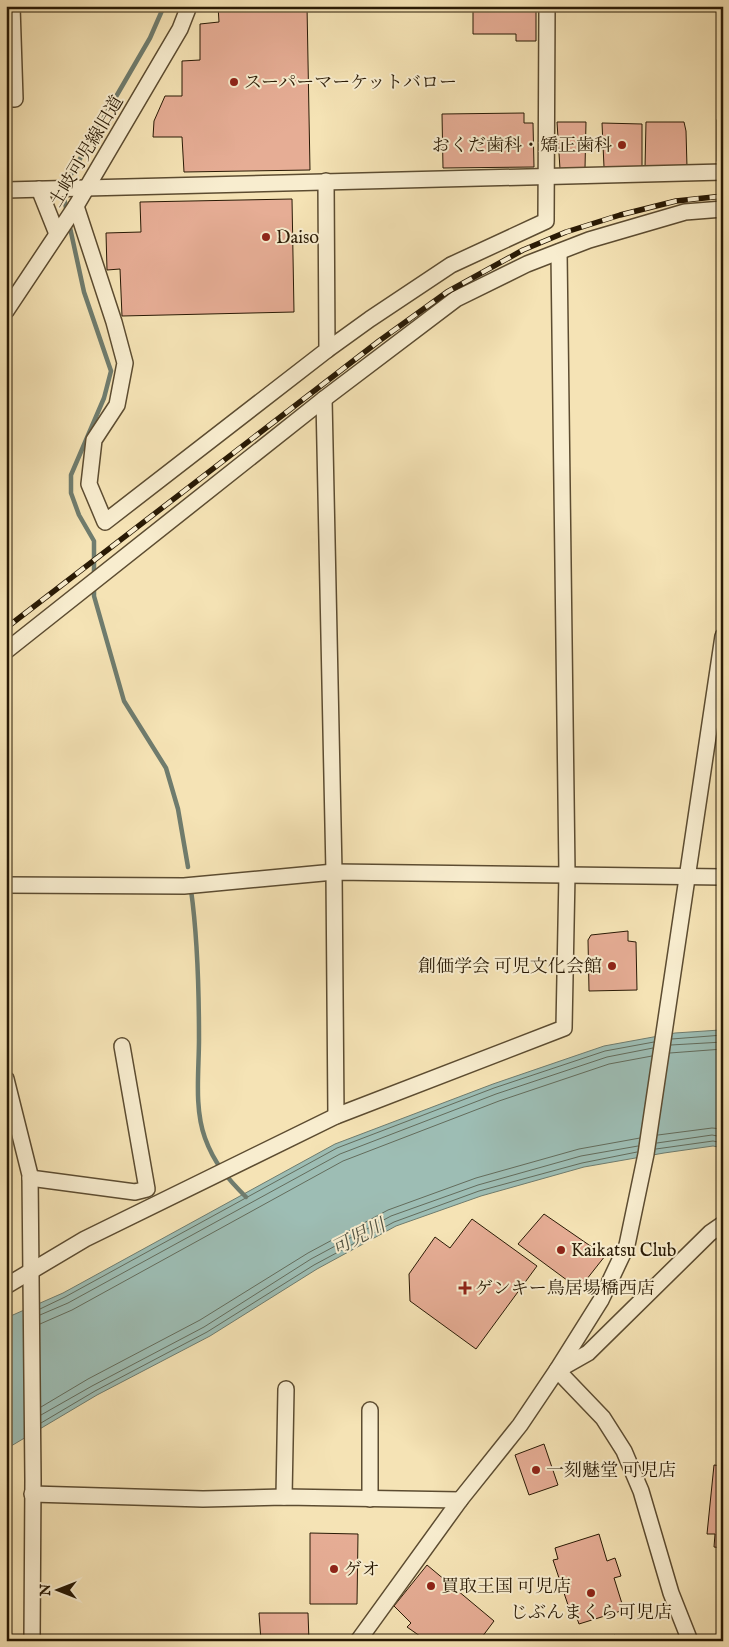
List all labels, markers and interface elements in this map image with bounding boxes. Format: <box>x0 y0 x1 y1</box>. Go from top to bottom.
place label: スーパーマーケットバロー <box>244 72 457 95</box>
marker: スーパーマーケットバロー <box>228 76 240 88</box>
street label: 土岐可児線旧道 <box>45 92 130 212</box>
place label: おくだ歯科・矯正歯科 <box>432 135 612 158</box>
marker: おくだ歯科・矯正歯科 <box>616 139 628 151</box>
place label: Daiso <box>276 227 319 250</box>
marker: Daiso <box>260 231 272 243</box>
place label: 創価学会 可児文化会館 <box>418 956 602 979</box>
marker: 創価学会 可児文化会館 <box>606 960 618 972</box>
water label: 可児川 <box>328 1213 392 1261</box>
place label: Kaikatsu Club <box>571 1240 677 1263</box>
marker: Kaikatsu Club <box>555 1244 567 1256</box>
place label: ゲンキー鳥居場橋西店 <box>475 1278 655 1301</box>
marker: ゲンキー鳥居場橋西店 <box>459 1282 471 1294</box>
place label: 一刻魅堂 可児店 <box>546 1460 676 1483</box>
marker: 一刻魅堂 可児店 <box>530 1464 542 1476</box>
place label: ゲオ <box>344 1559 380 1582</box>
marker: ゲオ <box>328 1563 340 1575</box>
north arrow <box>32 1564 82 1614</box>
place label: 買取王国 可児店 <box>441 1576 571 1599</box>
marker: 買取王国 可児店 <box>425 1580 437 1592</box>
text: N <box>37 1584 55 1597</box>
marker: じぶんまくら可児店 <box>585 1587 597 1599</box>
place label: じぶんまくら可児店 <box>510 1602 672 1625</box>

